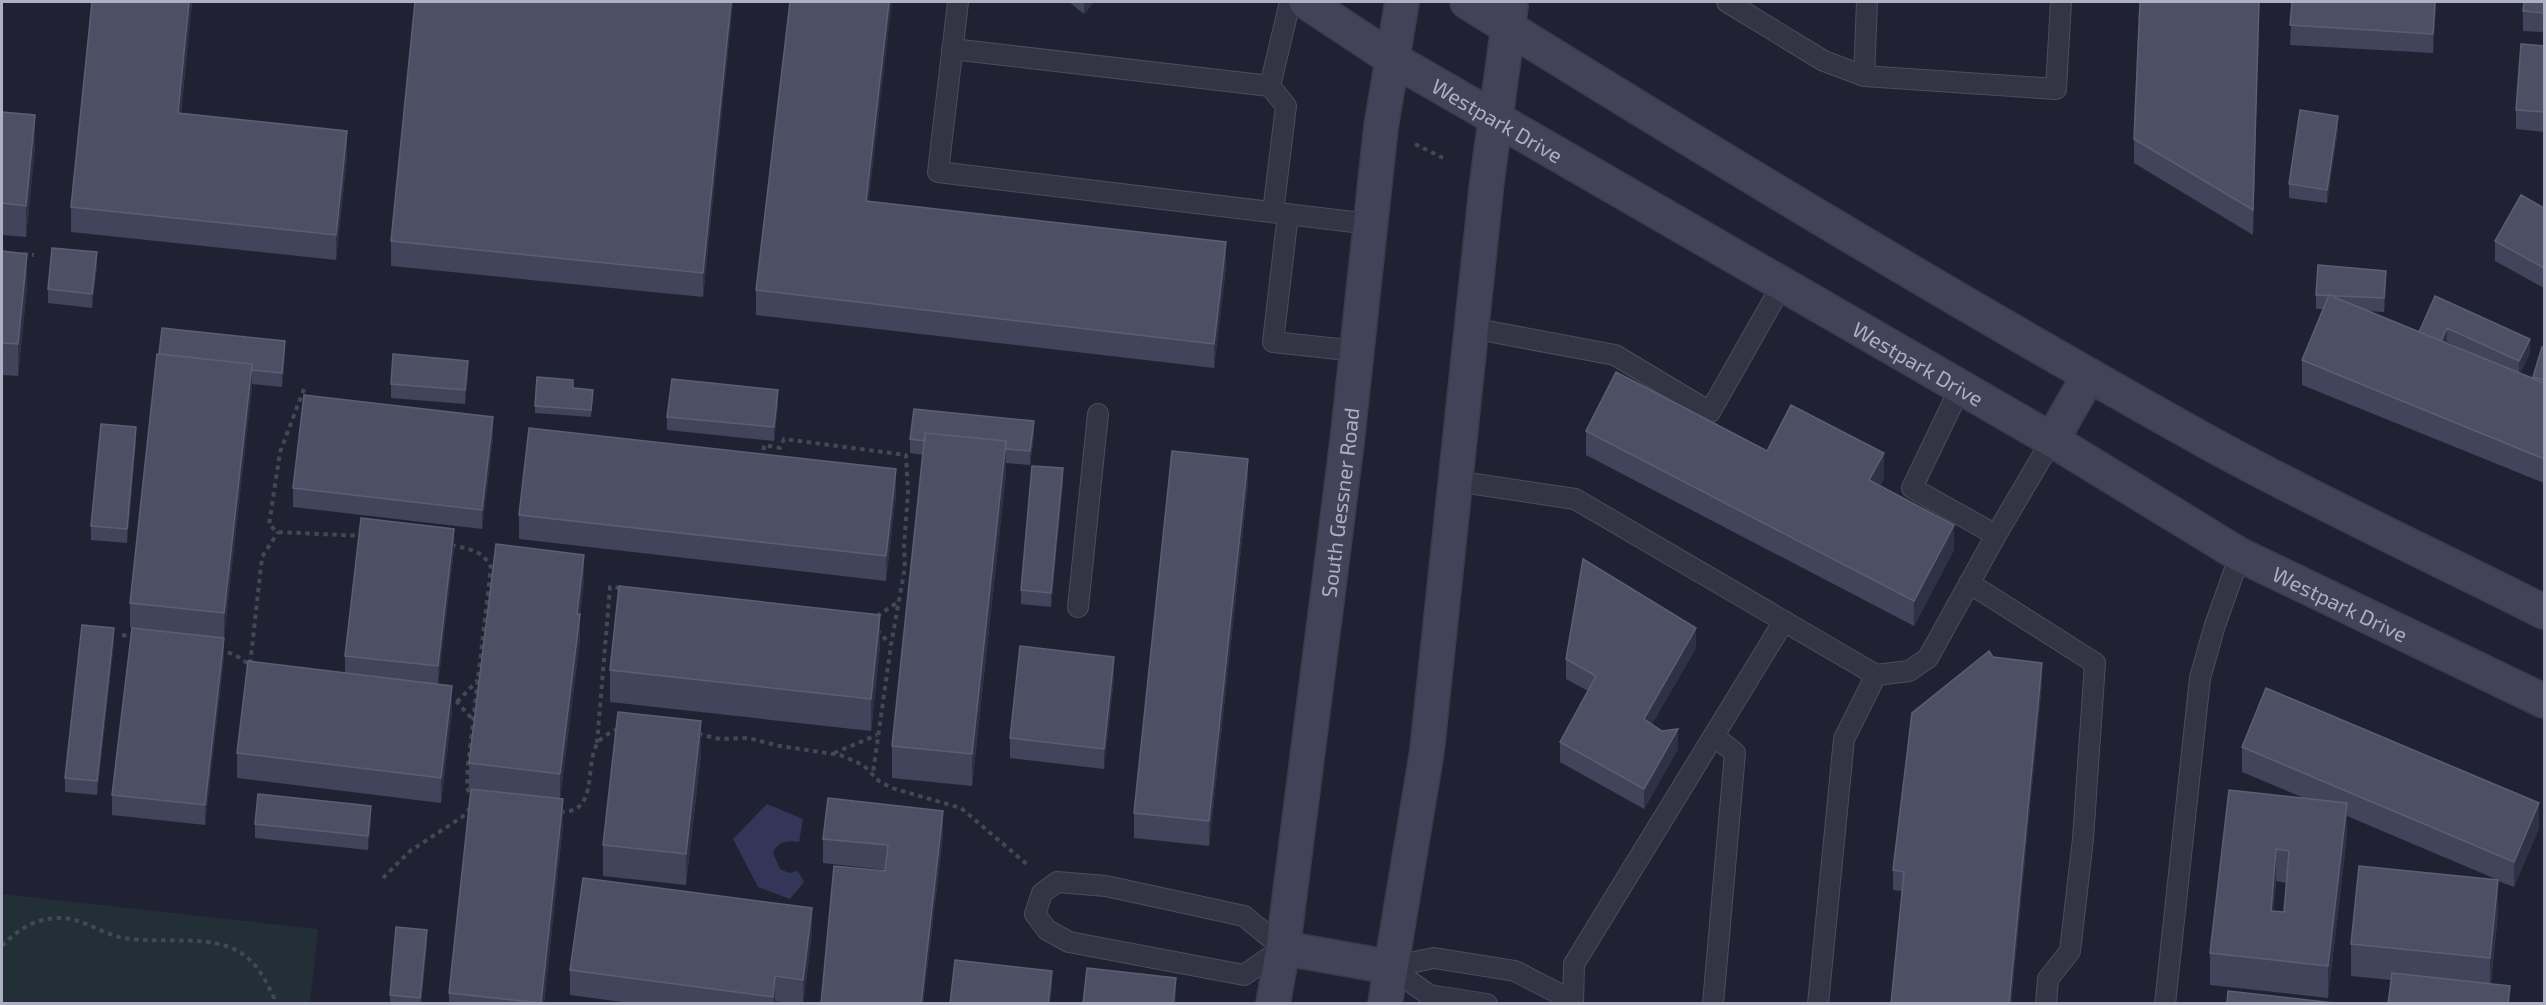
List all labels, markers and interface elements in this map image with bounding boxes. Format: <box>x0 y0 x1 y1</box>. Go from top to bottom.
street label: Westpark Drive <box>1428 72 1567 167</box>
street label: Westpark Drive <box>1849 315 1988 410</box>
street label: South Gessner Road <box>1315 406 1363 599</box>
street label: Westpark Drive <box>2269 560 2412 646</box>

